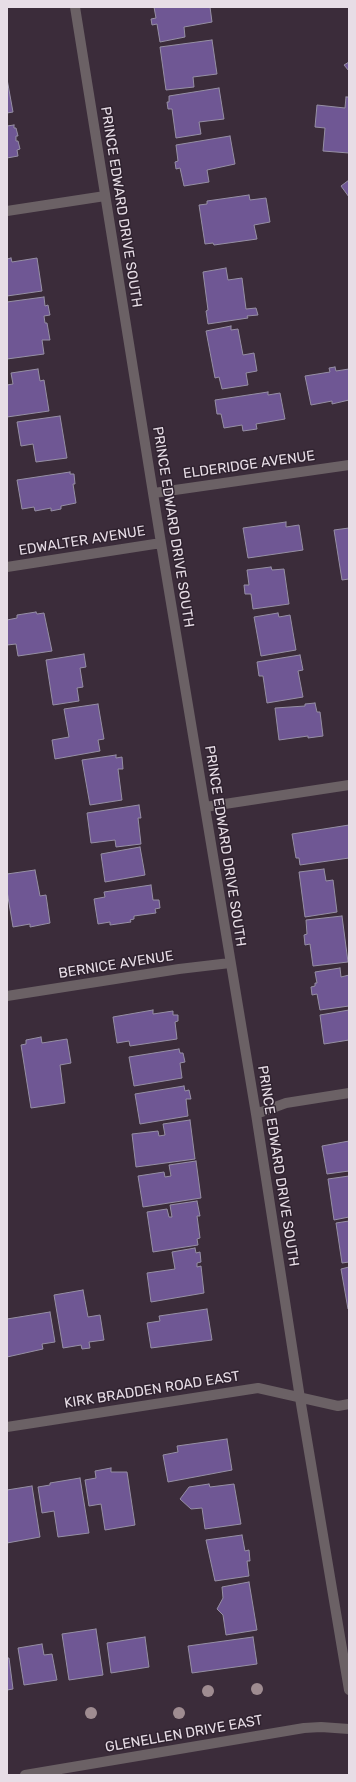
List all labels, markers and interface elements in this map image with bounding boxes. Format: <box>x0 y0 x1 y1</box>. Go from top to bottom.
street label: PRINCE EDWARD DRIVE SOUTH <box>97 105 145 309</box>
street label: PRINCE EDWARD DRIVE SOUTH <box>149 425 197 629</box>
street label: ELDERIDGE AVENUE <box>182 447 316 483</box>
street label: EDWALTER AVENUE <box>17 523 147 559</box>
street label: PRINCE EDWARD DRIVE SOUTH <box>201 744 249 948</box>
street label: BERNICE AVENUE <box>57 948 175 982</box>
street label: PRINCE EDWARD DRIVE SOUTH <box>254 1064 302 1268</box>
street label: KIRK BRADDEN ROAD EAST <box>63 1368 241 1412</box>
street label: GLENELLEN DRIVE EAST <box>104 1712 264 1756</box>

